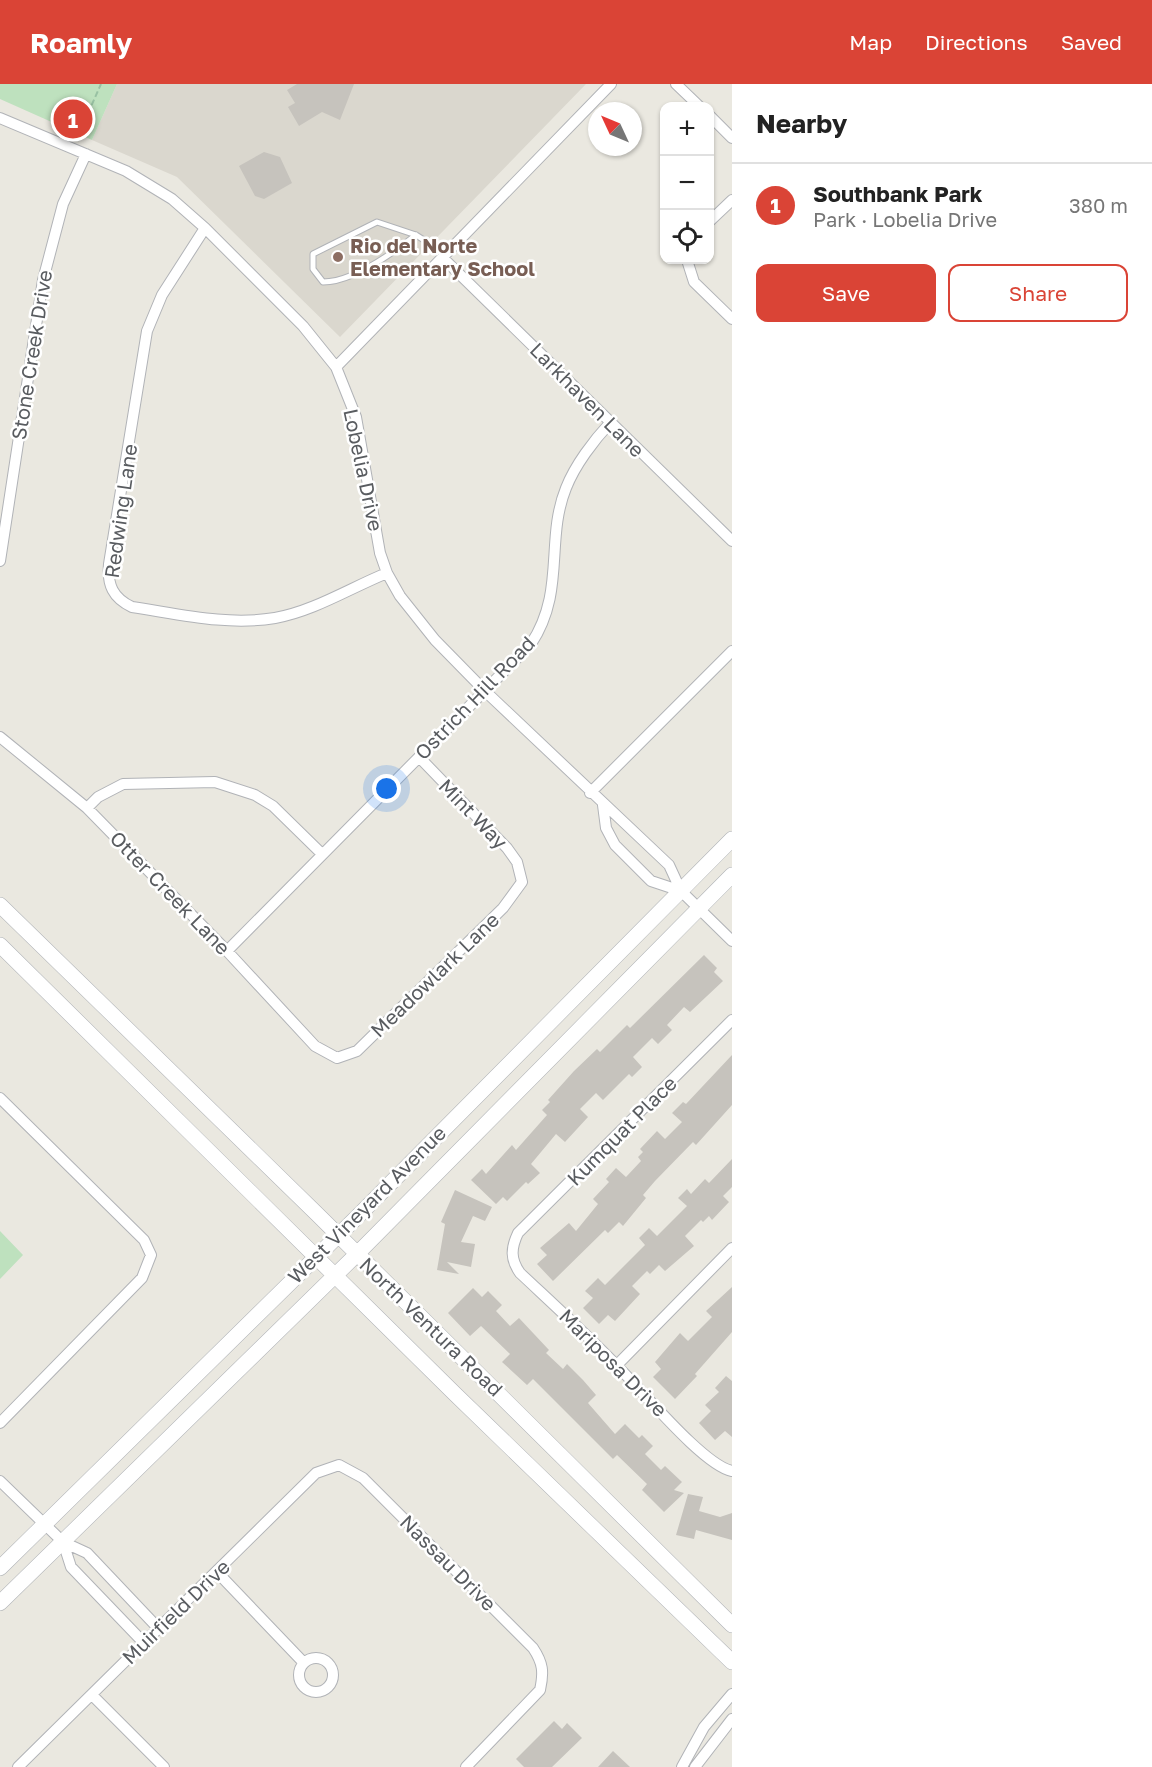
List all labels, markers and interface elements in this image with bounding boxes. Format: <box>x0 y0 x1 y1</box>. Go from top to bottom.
text: Roamly <box>30 26 132 59</box>
text: Map <box>849 29 892 55</box>
text: Directions <box>925 29 1028 55</box>
text: Saved <box>1061 29 1122 55</box>
pin: 1 <box>54 96 92 141</box>
north arrow <box>588 102 642 156</box>
map controls <box>660 102 714 264</box>
button: + <box>660 102 714 156</box>
text: Nearby <box>756 108 847 139</box>
button: − <box>660 156 714 210</box>
text: Southbank Park <box>813 180 983 207</box>
text: 1 <box>770 193 781 217</box>
text: 380 m <box>1069 193 1128 217</box>
text: Park · Lobelia Drive <box>813 207 997 231</box>
button: locate <box>660 210 714 264</box>
place label: Rio del Norte Elementary School <box>350 233 535 280</box>
marker: Rio del Norte Elementary School <box>331 250 345 264</box>
button: Save <box>756 264 936 322</box>
button: Share <box>948 264 1128 322</box>
street label: Stone Creek Drive <box>6 268 56 441</box>
street label: Larkhaven Lane <box>526 337 650 461</box>
street label: Lobelia Drive <box>339 406 389 533</box>
street label: Redwing Lane <box>99 442 141 580</box>
street label: Ostrich Hill Road <box>409 631 539 764</box>
street label: Mint Way <box>434 773 513 853</box>
your location <box>372 774 401 803</box>
street label: Otter Creek Lane <box>106 826 236 959</box>
street label: Meadowlark Lane <box>365 907 503 1042</box>
street label: Kumquat Place <box>562 1071 681 1190</box>
street label: West Vineyard Avenue <box>282 1120 450 1288</box>
street label: North Ventura Road <box>355 1252 508 1401</box>
street label: Mariposa Drive <box>555 1303 673 1421</box>
street label: Nassau Drive <box>396 1509 502 1615</box>
street label: Muirfield Drive <box>117 1554 234 1669</box>

